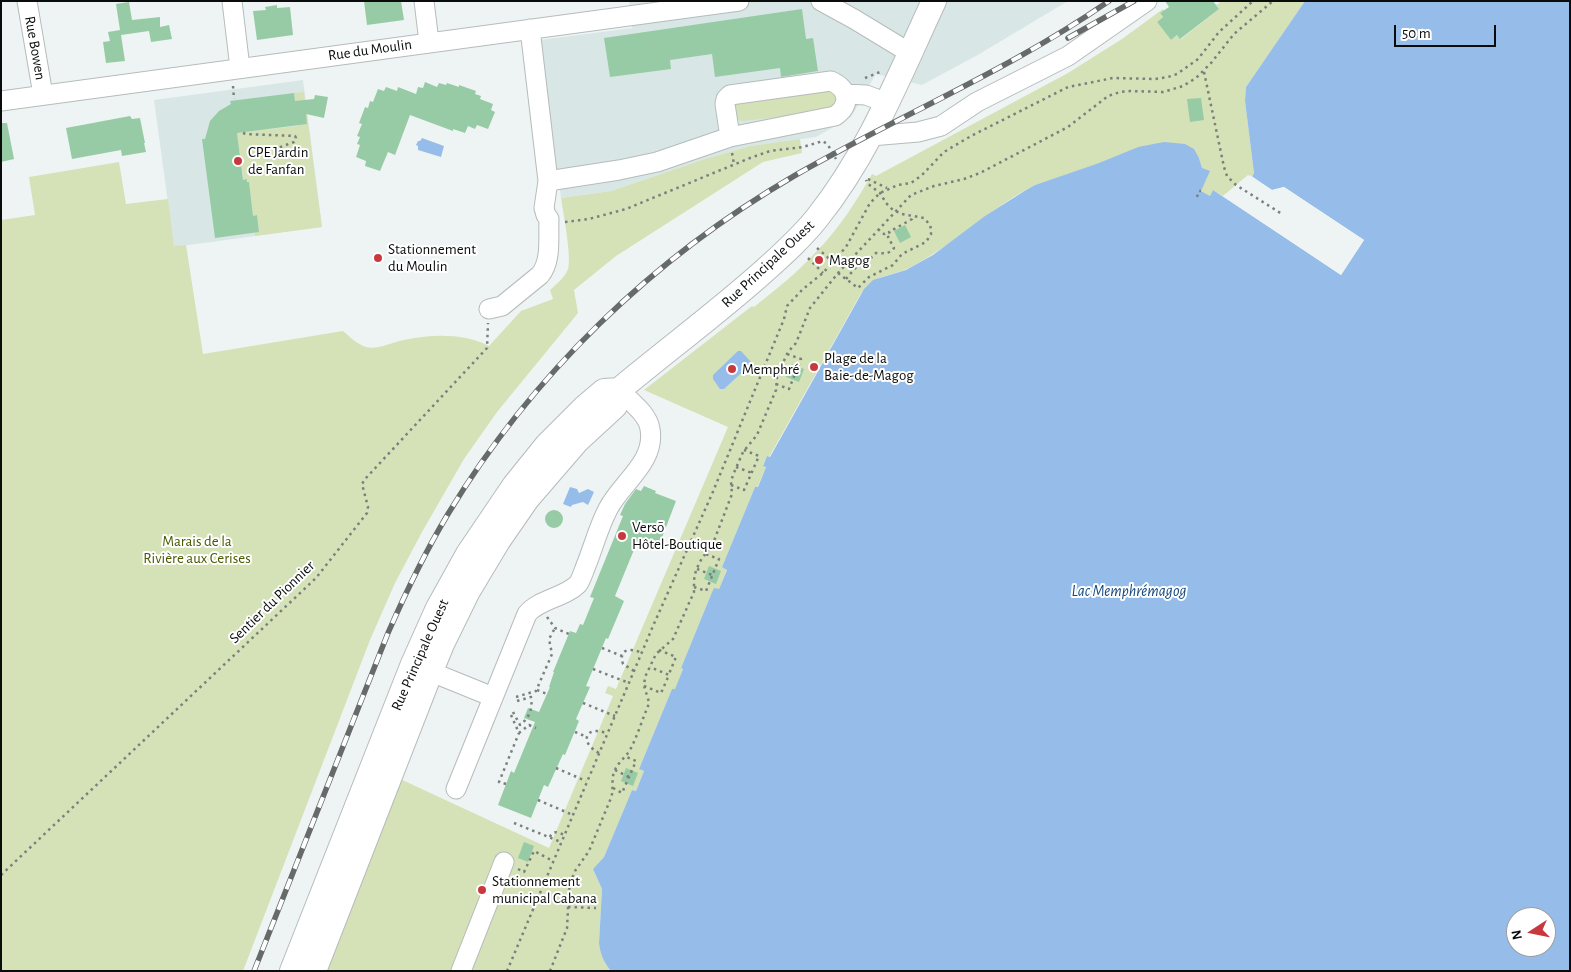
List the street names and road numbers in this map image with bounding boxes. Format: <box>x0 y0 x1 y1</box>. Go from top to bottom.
street label: Rue Bowen <box>21 15 49 81</box>
street label: Rue du Moulin <box>327 35 413 65</box>
street label: Rue Principale Ouest <box>718 216 818 312</box>
street label: Sentier du Pionnier <box>226 557 318 647</box>
street label: Rue Principale Ouest <box>387 596 453 714</box>

